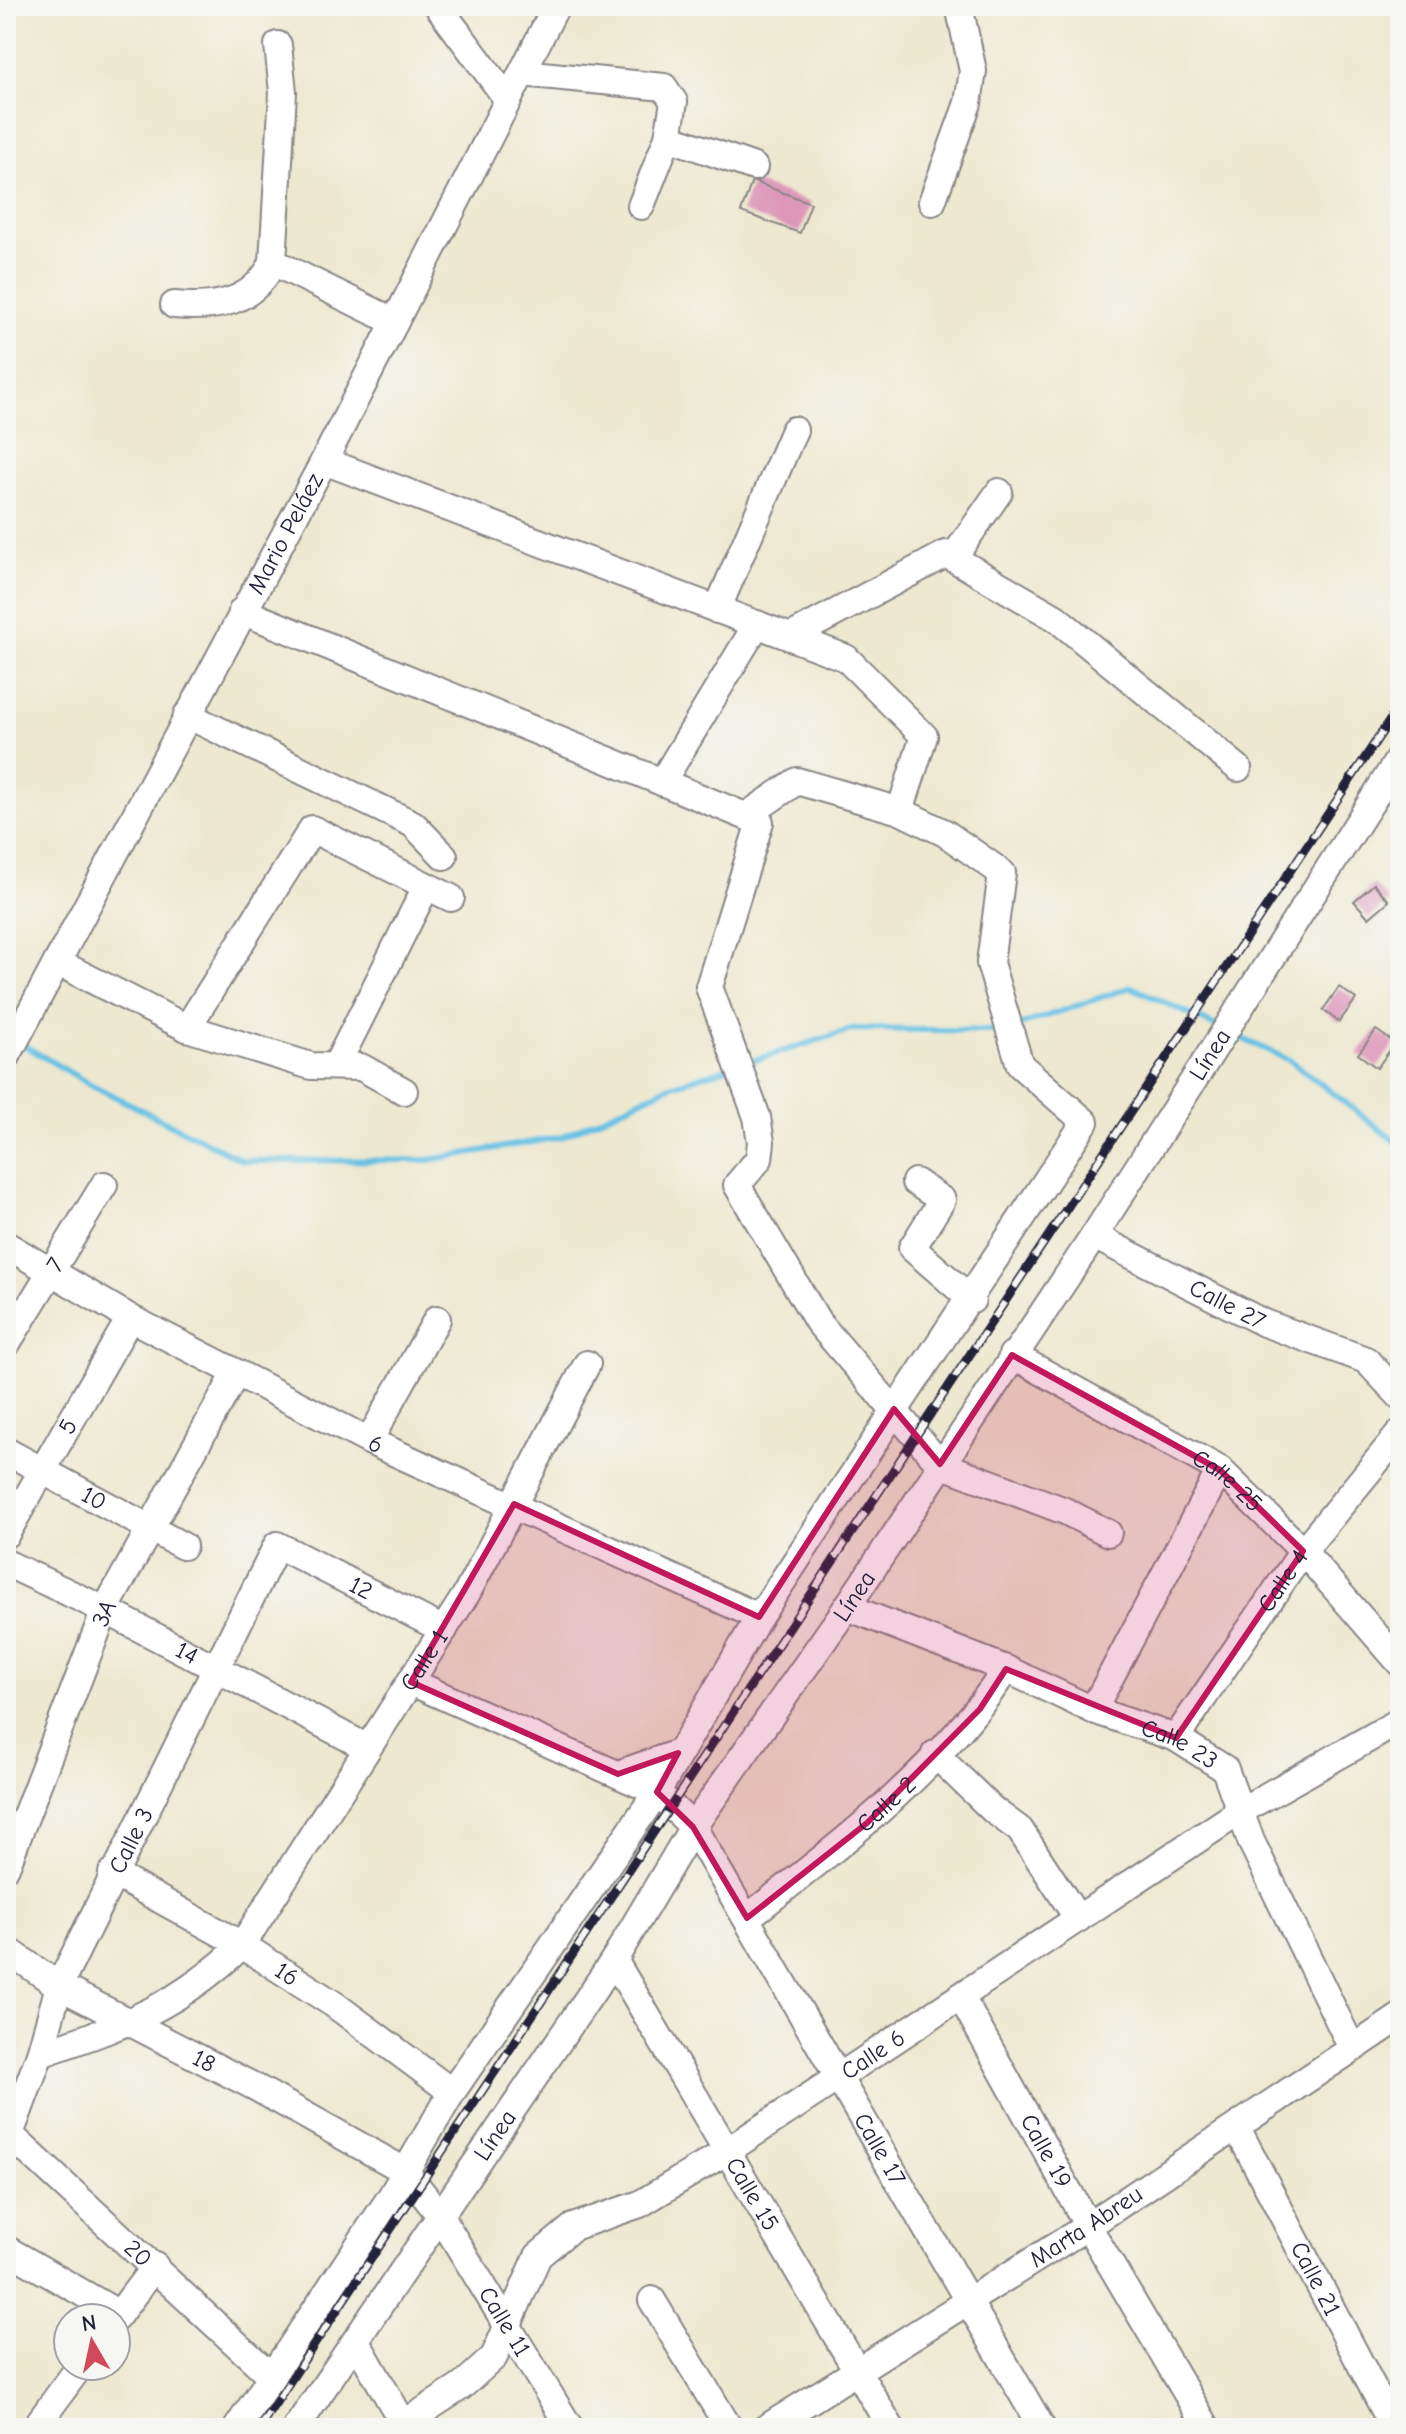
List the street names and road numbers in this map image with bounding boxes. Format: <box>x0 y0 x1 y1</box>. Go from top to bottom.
street label: Mario Peláez <box>242 468 329 599</box>
street label: Línea <box>1183 1024 1237 1085</box>
street label: 7 <box>40 1253 70 1277</box>
street label: Calle 27 <box>1185 1273 1270 1335</box>
street label: 5 <box>52 1414 83 1439</box>
street label: 6 <box>364 1429 387 1459</box>
street label: Calle 25 <box>1188 1444 1268 1518</box>
street label: 10 <box>77 1480 111 1516</box>
street label: Calle 4 <box>1252 1544 1314 1617</box>
street label: Línea <box>827 1565 881 1627</box>
street label: 12 <box>345 1570 377 1605</box>
street label: 3A <box>86 1595 122 1630</box>
street label: Calle 1 <box>394 1624 454 1696</box>
street label: 14 <box>171 1636 203 1670</box>
street label: Calle 23 <box>1138 1713 1223 1775</box>
street label: Calle 2 <box>851 1770 922 1838</box>
street label: Calle 3 <box>103 1803 159 1878</box>
street label: 16 <box>270 1956 304 1992</box>
street label: Calle 6 <box>836 2023 910 2086</box>
street label: 18 <box>188 2043 220 2078</box>
street label: Línea <box>468 2105 522 2166</box>
street label: Calle 17 <box>848 2108 912 2190</box>
street label: Calle 19 <box>1015 2109 1078 2193</box>
street label: Calle 15 <box>720 2152 785 2236</box>
street label: Marta Abreu <box>1024 2180 1148 2273</box>
street label: 20 <box>119 2234 158 2273</box>
street label: Calle 21 <box>1285 2237 1347 2320</box>
street label: Calle 11 <box>473 2282 537 2362</box>

